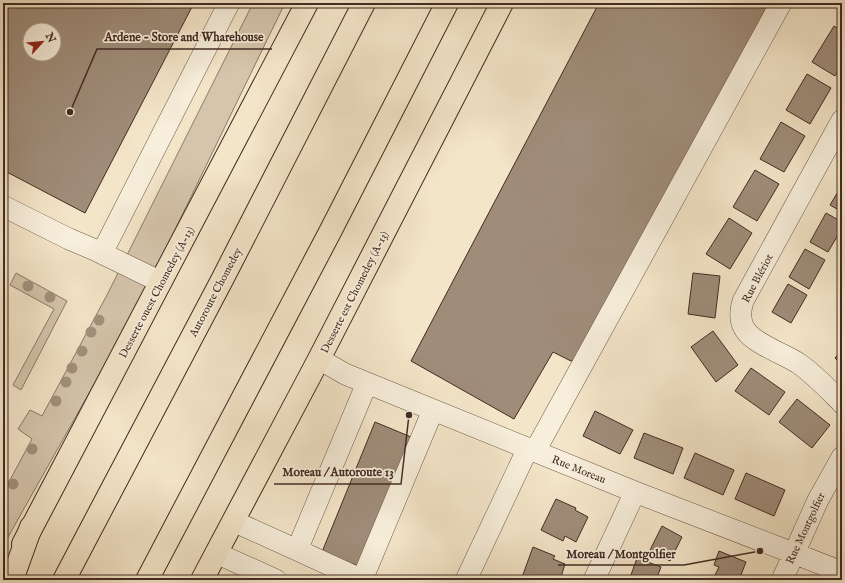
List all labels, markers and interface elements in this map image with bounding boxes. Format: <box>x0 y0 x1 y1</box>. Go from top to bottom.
north arrow <box>22 22 62 62</box>
callout: Ardene - Store and Wharehouse <box>97 25 272 49</box>
text: N <box>41 30 59 46</box>
text: Ardene - Store and Wharehouse <box>103 30 264 45</box>
street label: Desserte ouest Chomedey (A-13) <box>116 224 198 361</box>
street label: Desserte est Chomedey (A-13) <box>318 229 392 356</box>
street label: Autoroute Chomedey <box>186 245 246 340</box>
street label: Rue Blériot <box>739 251 777 305</box>
street label: Rue Moreau <box>550 453 608 487</box>
callout: Moreau / Autoroute 13 <box>274 460 401 484</box>
text: Moreau / Autoroute 13 <box>282 465 394 480</box>
street label: Rue Montgolfier <box>783 490 829 567</box>
callout: Moreau / Montgolfier <box>558 541 684 565</box>
text: Moreau / Montgolfier <box>566 547 676 563</box>

